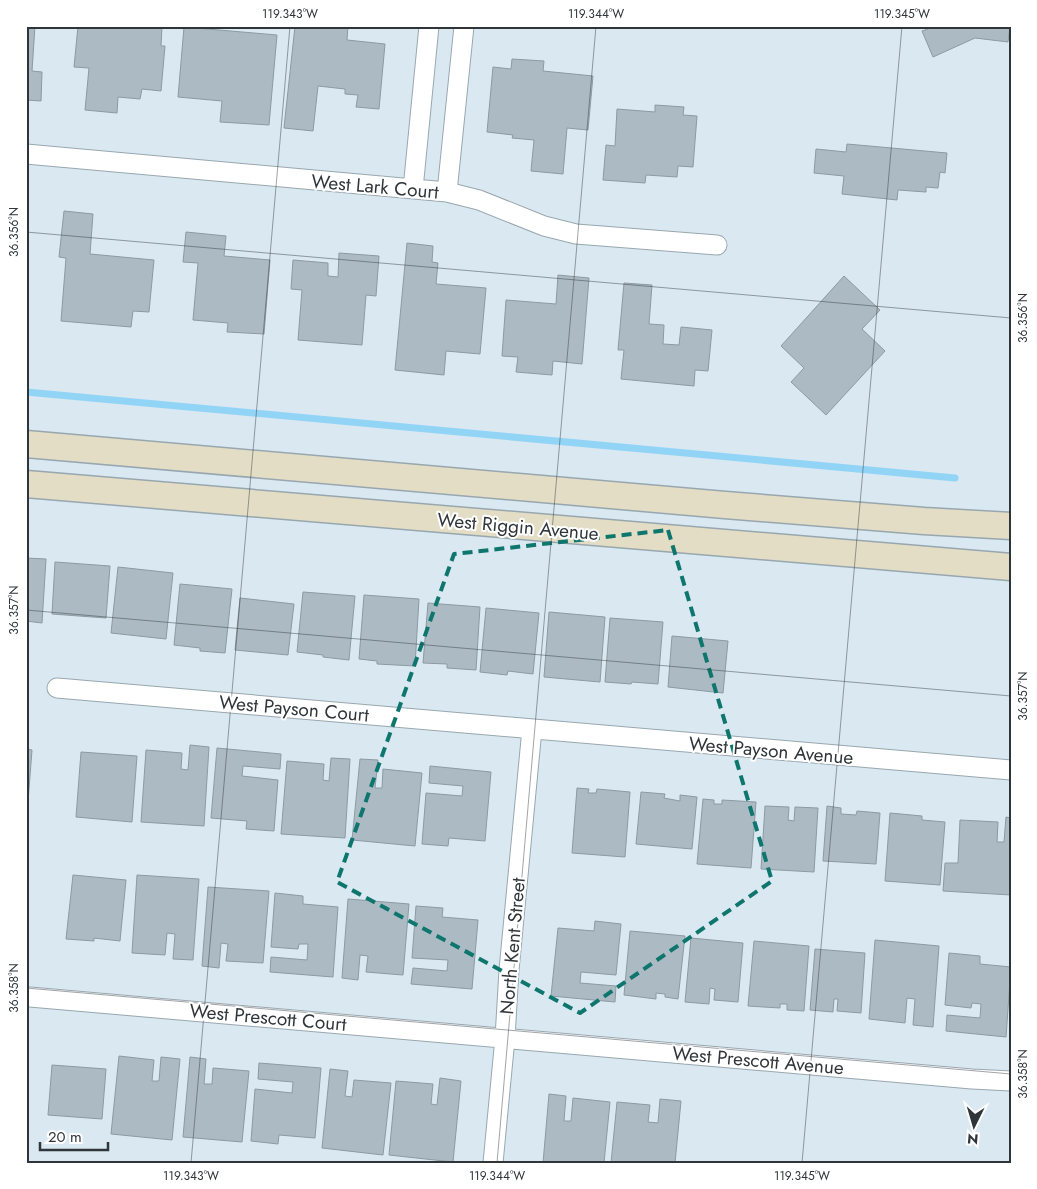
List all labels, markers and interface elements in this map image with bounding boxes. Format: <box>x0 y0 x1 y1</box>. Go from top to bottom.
text: 119.343°W <box>262 5 318 23</box>
text: 119.344°W <box>568 5 624 23</box>
text: 119.345°W <box>874 5 930 23</box>
street label: West Lark Court <box>310 167 440 206</box>
text: 36.356°N <box>5 207 23 257</box>
text: 36.356°N <box>1014 293 1032 343</box>
street label: West Riggin Avenue <box>436 506 600 547</box>
text: 36.357°N <box>5 585 23 635</box>
text: 36.357°N <box>1014 671 1032 721</box>
street label: West Payson Court <box>218 688 370 729</box>
street label: West Payson Avenue <box>688 730 855 771</box>
street label: North Kent Street <box>493 876 532 1016</box>
text: 36.358°N <box>5 963 23 1013</box>
street label: West Prescott Court <box>188 997 348 1038</box>
street label: West Prescott Avenue <box>671 1040 845 1081</box>
text: 36.358°N <box>1014 1049 1032 1099</box>
north arrow <box>950 1102 1000 1152</box>
scale bar <box>40 1119 108 1151</box>
text: 20 m <box>48 1126 82 1148</box>
text: N <box>966 1129 979 1149</box>
text: 119.343°W <box>163 1167 219 1185</box>
text: 119.344°W <box>469 1167 525 1185</box>
text: 119.345°W <box>774 1167 830 1185</box>

